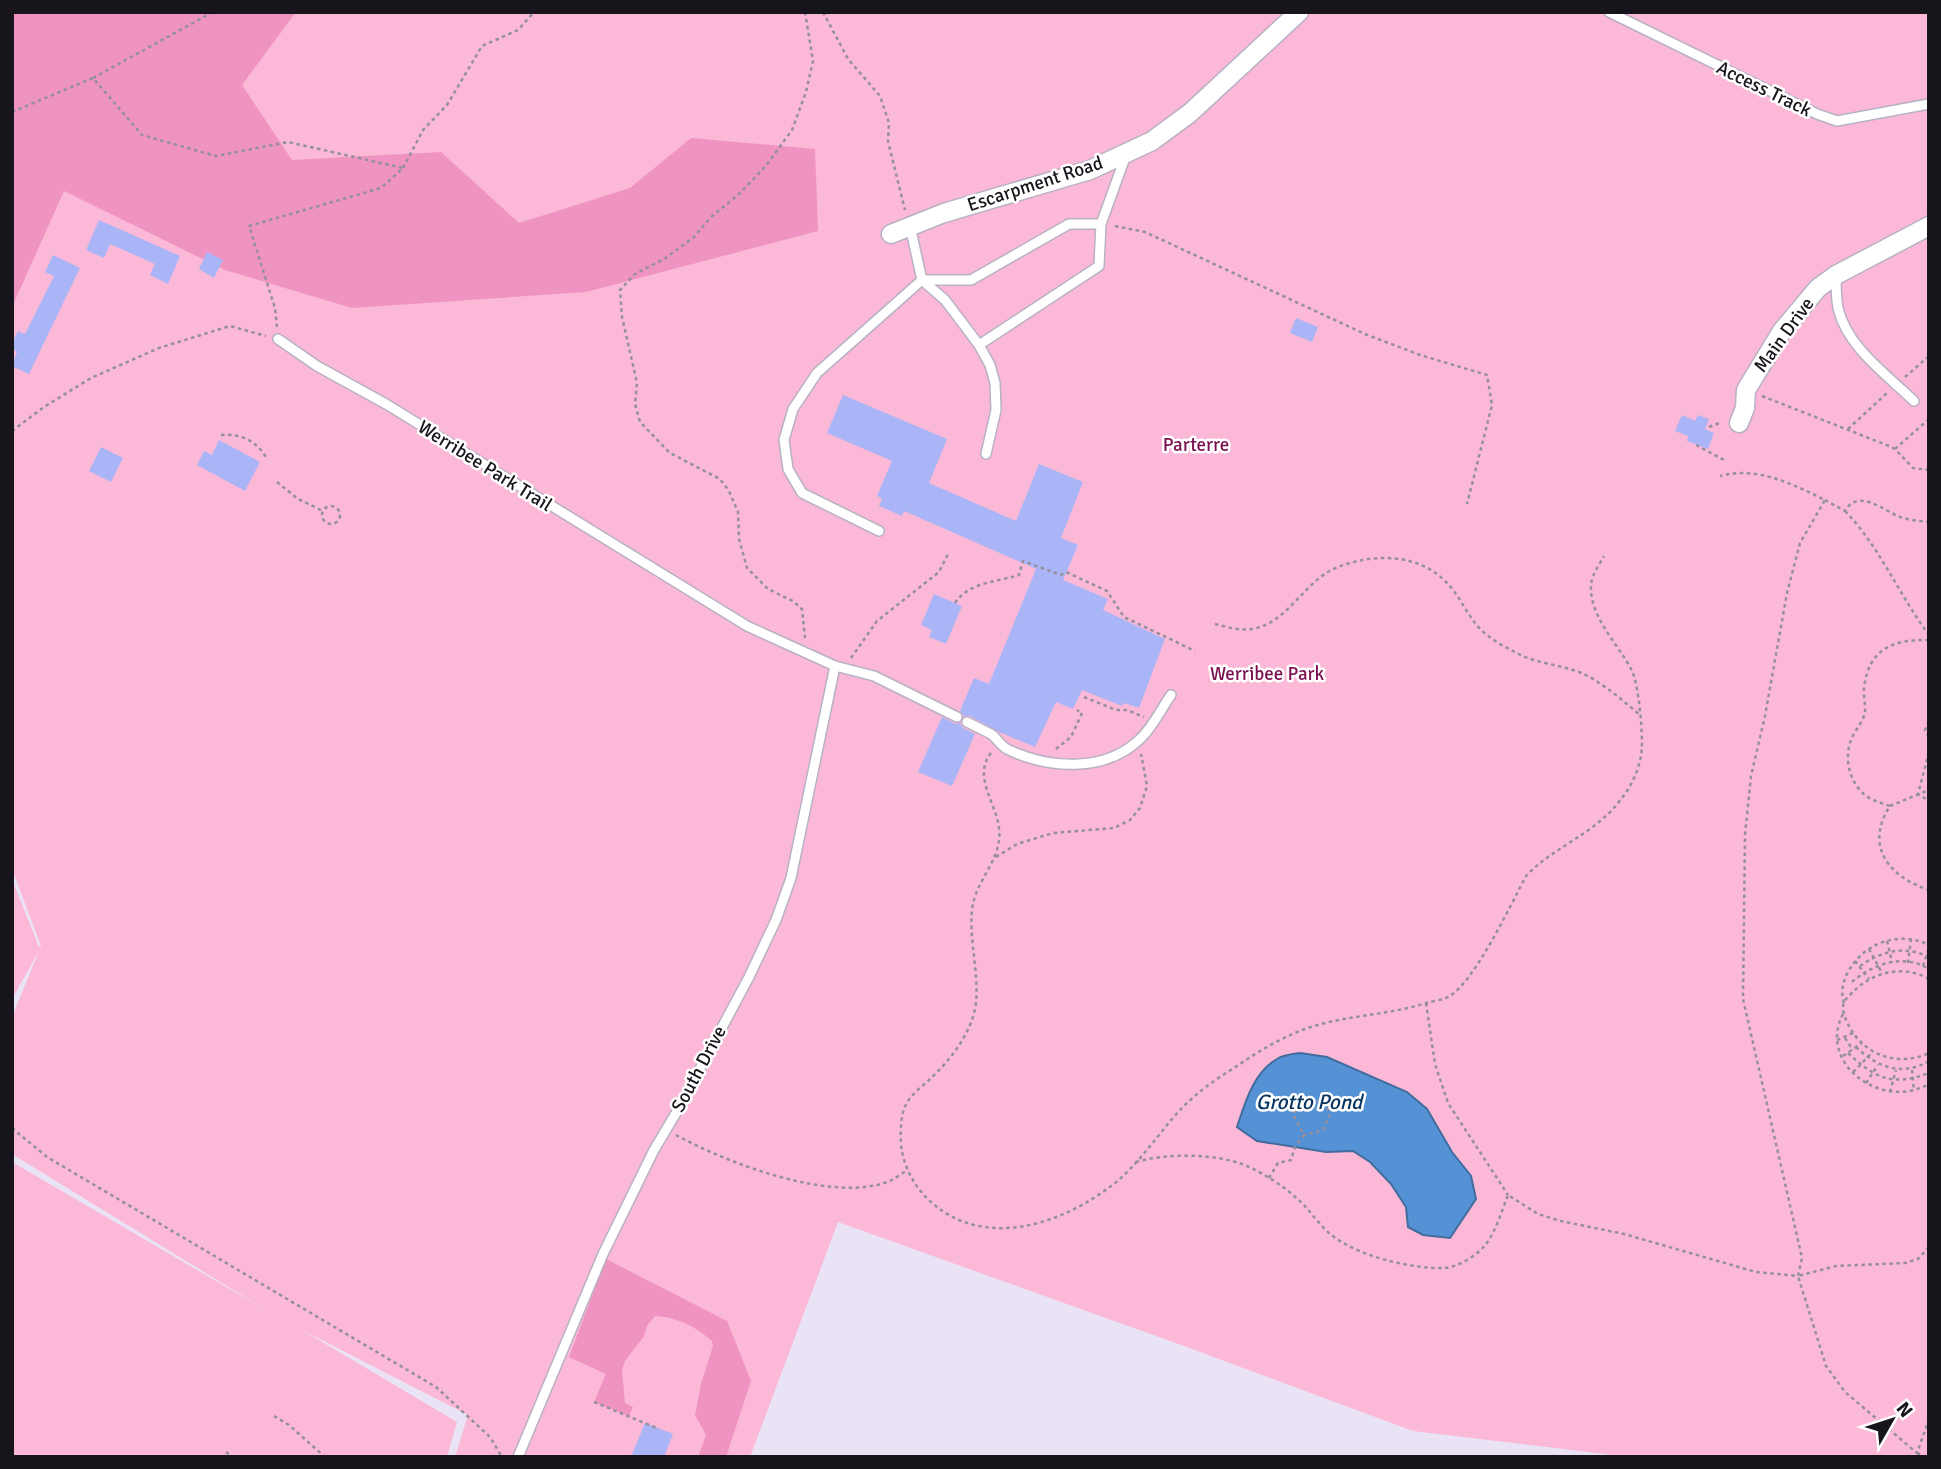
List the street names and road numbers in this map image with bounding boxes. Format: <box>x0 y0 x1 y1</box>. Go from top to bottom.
street label: Access Track <box>1713 56 1816 123</box>
street label: Escarpment Road <box>964 151 1106 217</box>
street label: Main Drive <box>1749 293 1819 377</box>
street label: Werribee Park Trail <box>413 415 557 517</box>
street label: South Drive <box>666 1022 732 1116</box>

